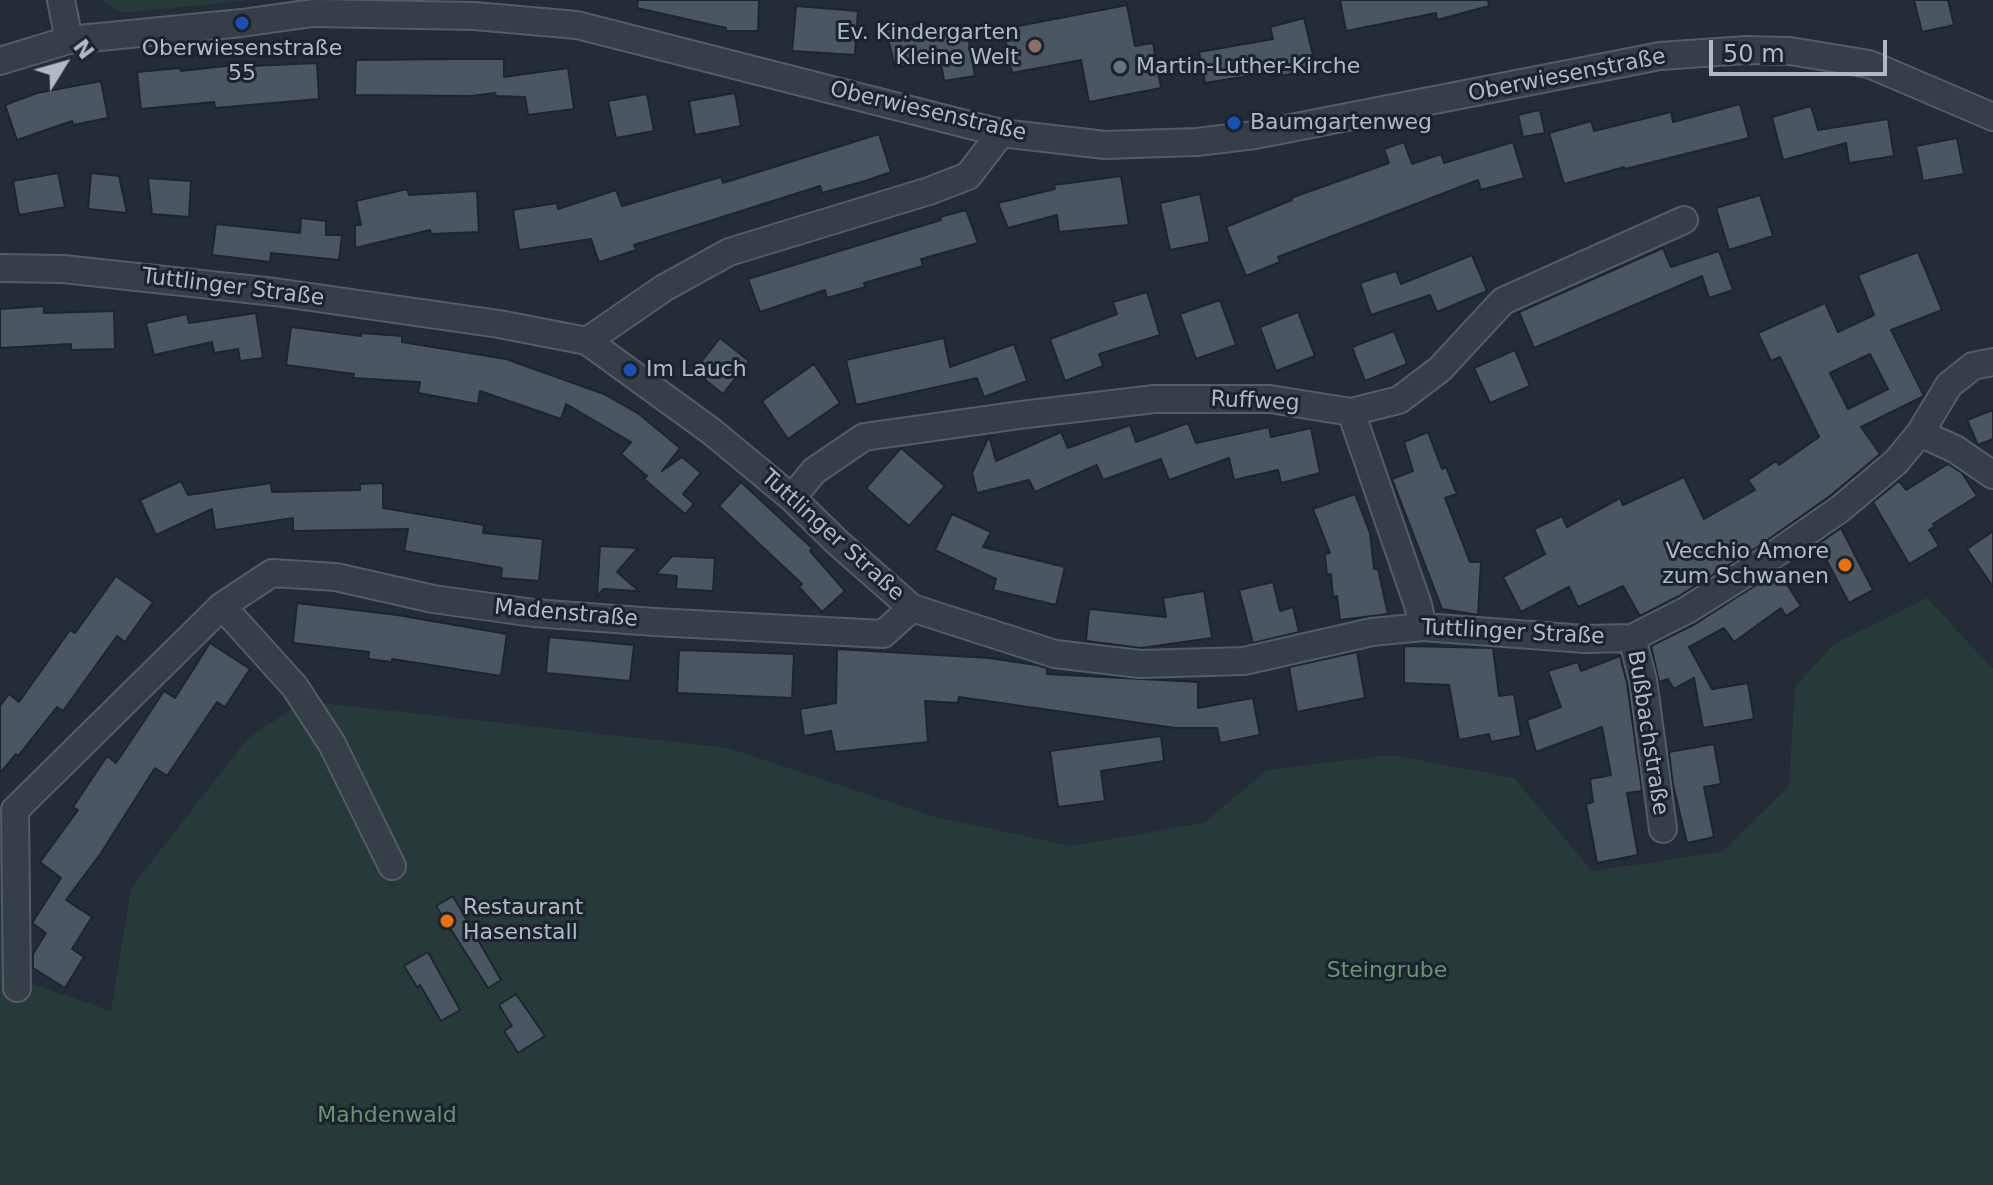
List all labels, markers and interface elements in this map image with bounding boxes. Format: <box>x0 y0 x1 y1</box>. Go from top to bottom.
marker: Oberwiesenstraße 55 <box>233 14 251 32</box>
place label: Ev. Kindergarten Kleine Welt <box>837 20 1019 72</box>
north arrow <box>24 24 104 104</box>
scale bar <box>1713 24 1891 74</box>
text: N <box>68 34 99 64</box>
place label: Oberwiesenstraße 55 <box>142 36 342 88</box>
marker: Ev. Kindergarten Kleine Welt <box>1026 37 1044 55</box>
text: 50 m <box>1723 40 1785 68</box>
street label: Oberwiesenstraße <box>1466 44 1668 108</box>
place label: Martin-Luther-Kirche <box>1136 54 1360 80</box>
marker: Martin-Luther-Kirche <box>1111 58 1129 76</box>
street label: Oberwiesenstraße <box>827 77 1029 147</box>
place label: Baumgartenweg <box>1250 110 1432 136</box>
marker: Baumgartenweg <box>1225 114 1243 132</box>
street label: Tuttlinger Straße <box>140 264 326 312</box>
place label: Im Lauch <box>646 357 747 383</box>
marker: Im Lauch <box>621 361 639 379</box>
street label: Ruffweg <box>1210 386 1300 418</box>
street label: Tuttlinger Straße <box>755 465 909 607</box>
place label: Vecchio Amore zum Schwanen <box>1662 539 1829 590</box>
marker: Vecchio Amore zum Schwanen <box>1836 556 1854 574</box>
street label: Madenstraße <box>493 595 639 633</box>
street label: Tuttlinger Straße <box>1421 615 1605 651</box>
street label: Bußbachstraße <box>1621 649 1673 817</box>
place label: Restaurant Hasenstall <box>463 895 583 946</box>
marker: Restaurant Hasenstall <box>438 912 456 930</box>
park label: Steingrube <box>1327 958 1447 984</box>
park label: Mahdenwald <box>317 1103 457 1129</box>

